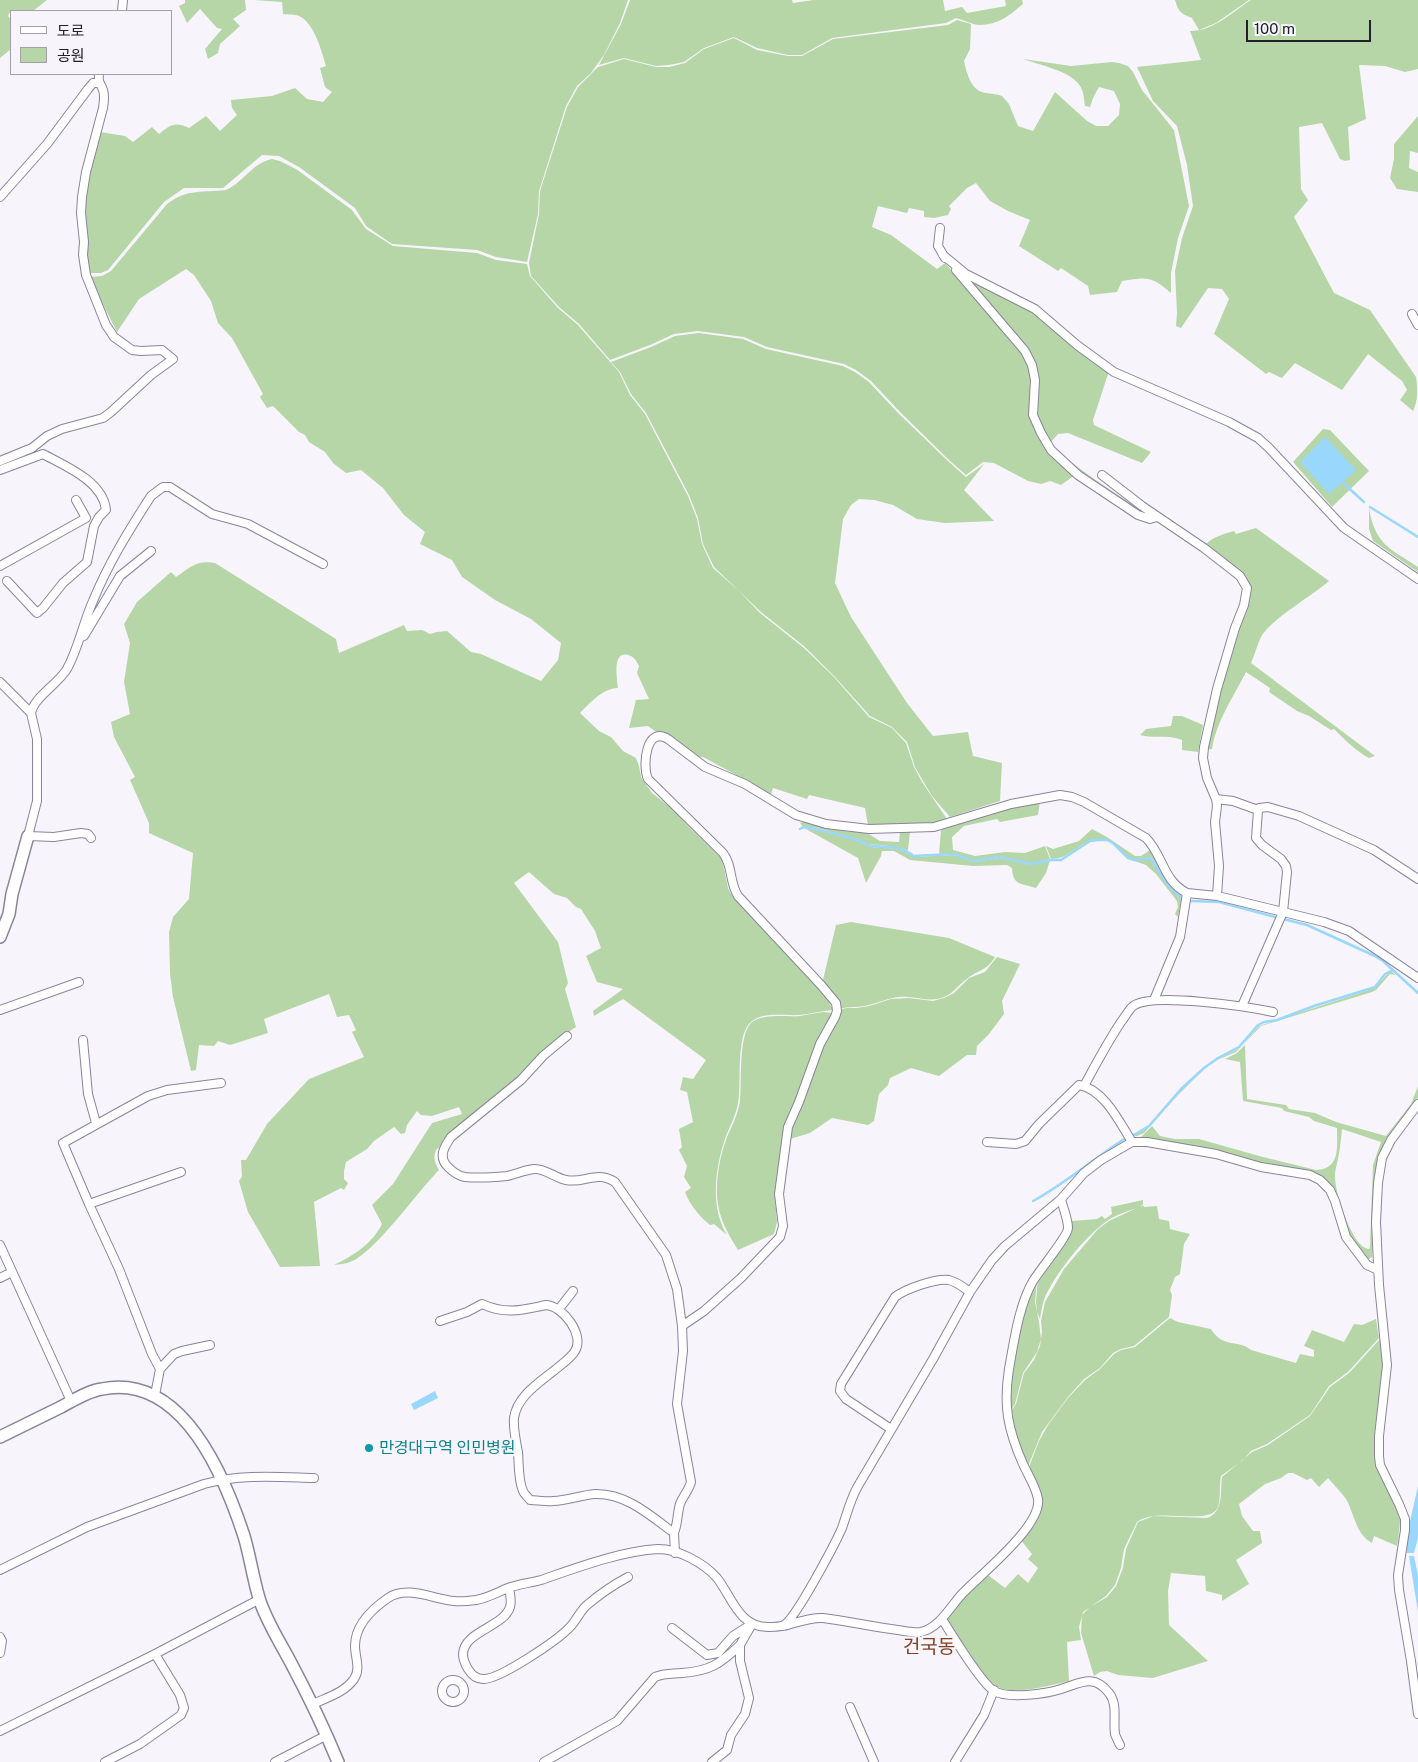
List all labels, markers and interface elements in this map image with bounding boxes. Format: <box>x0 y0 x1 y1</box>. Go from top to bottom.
legend <box>10 10 172 75</box>
scale bar <box>1248 10 1373 42</box>
text: 100 m <box>1254 20 1295 37</box>
text: 도로 <box>57 22 85 39</box>
text: 공원 <box>57 47 85 64</box>
place label: 만경대구역 인민병원 <box>379 1438 515 1458</box>
marker: 만경대구역 인민병원 <box>363 1442 375 1454</box>
district label: 건국동 <box>903 1636 955 1658</box>

